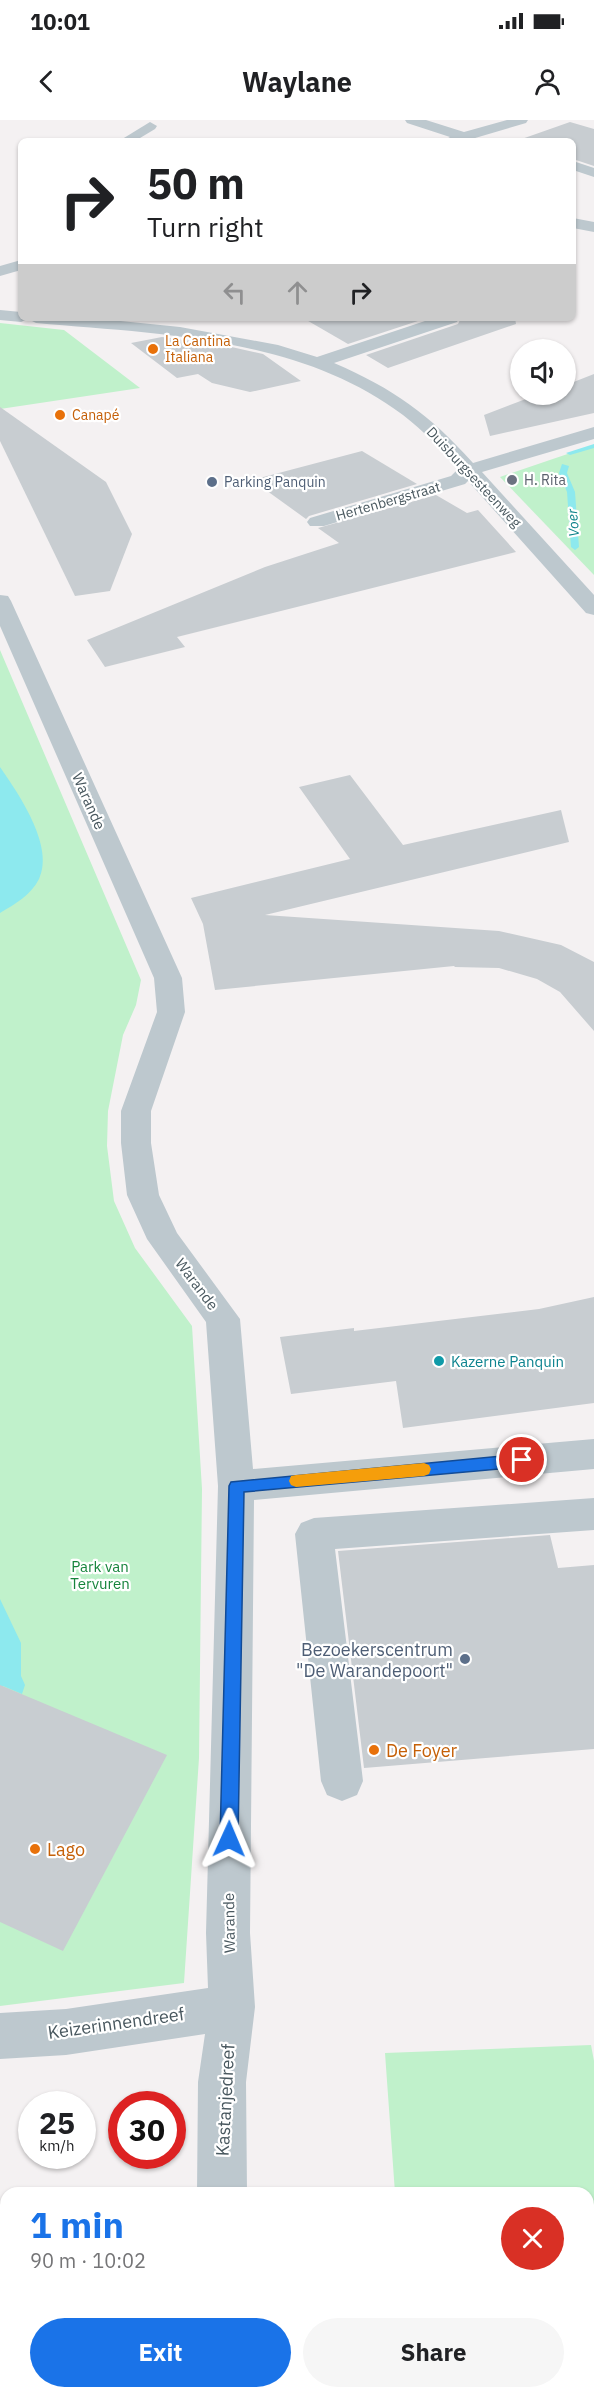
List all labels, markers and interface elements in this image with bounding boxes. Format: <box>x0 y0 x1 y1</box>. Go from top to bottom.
text: 10:01 <box>30 7 90 36</box>
text: Waylane <box>242 64 352 99</box>
icon: back <box>30 65 63 98</box>
icon: person <box>531 65 564 98</box>
text: 50 m <box>147 156 245 211</box>
icon: right <box>48 162 126 240</box>
text: Turn right <box>147 209 264 244</box>
icon: left <box>218 276 251 309</box>
icon: ahead <box>281 276 314 309</box>
icon: right <box>344 276 377 309</box>
place label: La Cantina Italiana <box>165 332 231 366</box>
map controls <box>510 339 576 405</box>
button: sound <box>510 339 576 405</box>
marker: La Cantina Italiana <box>146 342 160 356</box>
place label: Canapé <box>72 406 120 424</box>
marker: Canapé <box>53 408 67 422</box>
street label: Duisburgsesteenweg <box>423 423 526 531</box>
place label: H. Rita <box>524 471 566 489</box>
place label: Parking Panquin <box>224 473 326 491</box>
marker: H. Rita <box>505 473 519 487</box>
marker: Parking Panquin <box>205 475 219 489</box>
street label: Hertenbergstraat <box>334 477 442 525</box>
water label: Voer <box>563 508 583 538</box>
street label: Warande <box>68 770 110 832</box>
street label: Warande <box>171 1254 223 1314</box>
place label: Kazerne Panquin <box>451 1352 564 1371</box>
marker: Kazerne Panquin <box>432 1354 446 1368</box>
pin <box>496 1434 547 1485</box>
icon: arrive <box>505 1443 538 1476</box>
park label: Park van Tervuren <box>70 1557 130 1593</box>
place label: Bezoekerscentrum "De Warandepoort" <box>296 1638 453 1682</box>
marker: Bezoekerscentrum "De Warandepoort" <box>458 1652 472 1666</box>
place label: De Foyer <box>386 1739 458 1762</box>
marker: De Foyer <box>367 1743 381 1757</box>
position arrow <box>197 1807 261 1871</box>
place label: Lago <box>47 1838 85 1861</box>
marker: Lago <box>28 1842 42 1856</box>
street label: Warande <box>219 1893 239 1953</box>
street label: Keizerinnendreef <box>46 2002 186 2044</box>
street label: Kastanjedreef <box>211 2043 239 2157</box>
speed limit sign: 30 <box>108 2091 186 2169</box>
text: 25 <box>39 2103 75 2142</box>
text: km/h <box>39 2136 75 2155</box>
text: 1 min <box>30 2201 124 2248</box>
button: close <box>501 2207 564 2270</box>
text: 90 m · 10:02 <box>30 2247 146 2274</box>
button: Exit <box>30 2318 291 2387</box>
button: Share <box>303 2318 564 2387</box>

